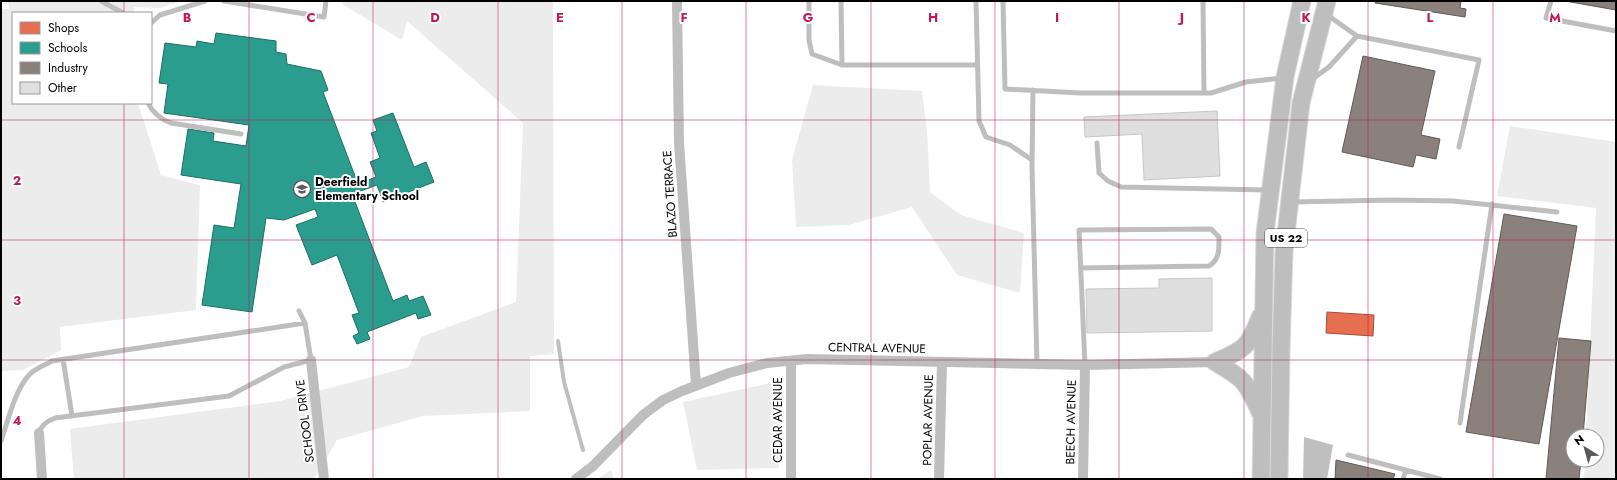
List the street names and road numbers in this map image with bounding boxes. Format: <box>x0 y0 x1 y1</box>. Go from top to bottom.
street label: BLAZO TERRACE <box>658 150 682 238</box>
road number: US 22 <box>1265 229 1307 247</box>
street label: CENTRAL AVENUE <box>828 338 926 358</box>
street label: POPLAR AVENUE <box>918 374 938 466</box>
street label: CEDAR AVENUE <box>769 377 787 463</box>
street label: SCHOOL DRIVE <box>291 378 319 464</box>
street label: BEECH AVENUE <box>1061 379 1081 465</box>

